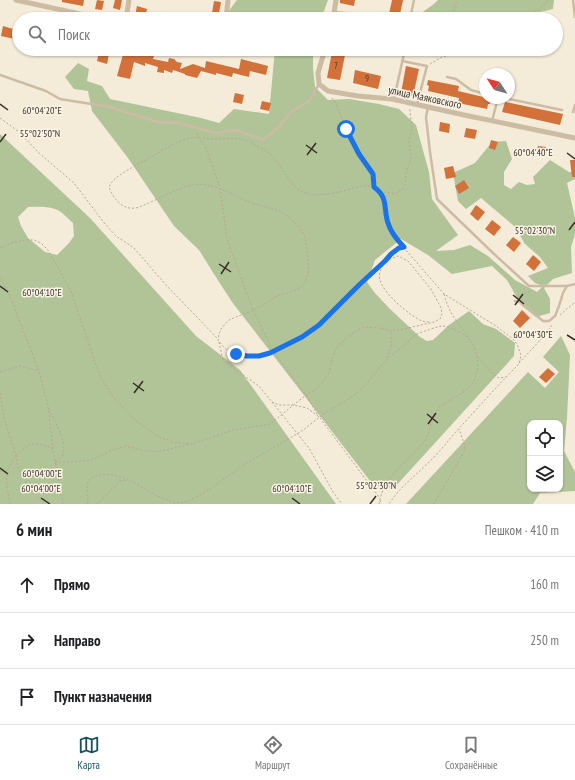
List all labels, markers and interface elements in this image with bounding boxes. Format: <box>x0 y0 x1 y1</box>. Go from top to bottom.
search box <box>12 12 563 56</box>
icon: search <box>26 23 48 45</box>
text: Поиск <box>58 25 90 44</box>
house number: 7 <box>334 60 338 71</box>
north arrow <box>479 68 515 104</box>
house number: 9 <box>365 73 369 84</box>
street label: улица Маяковского <box>387 82 463 112</box>
text: 60°04'20"E <box>22 104 62 117</box>
route start <box>337 120 355 138</box>
text: 55°02'50"N <box>20 127 60 140</box>
text: 60°04'40"E <box>513 146 553 159</box>
text: 55°02'30"N <box>515 224 555 237</box>
text: 60°04'10"E <box>22 286 62 299</box>
text: 60°04'30"E <box>513 328 553 341</box>
route end <box>227 345 245 363</box>
map controls <box>527 420 563 492</box>
button: locate <box>527 420 563 456</box>
button: layers <box>527 456 563 492</box>
text: 60°04'00"E <box>22 467 62 480</box>
text: 55°02'30"N <box>356 479 396 492</box>
text: 60°04'00"E <box>21 482 61 495</box>
text: 60°04'10"E <box>272 482 312 495</box>
text: 6 мин <box>16 519 52 541</box>
text: Пешком · 410 m <box>485 522 559 539</box>
icon: ahead <box>16 574 38 596</box>
text: Прямо <box>54 575 90 594</box>
text: 160 m <box>530 576 559 593</box>
icon: right <box>16 630 38 652</box>
text: Направо <box>54 631 101 650</box>
text: 250 m <box>530 632 559 649</box>
icon: arrive <box>16 686 38 708</box>
text: Пункт назначения <box>54 687 152 706</box>
tab: Карта <box>78 734 100 772</box>
tab: Маршрут <box>255 734 290 772</box>
tab: Сохранённые <box>445 734 497 772</box>

